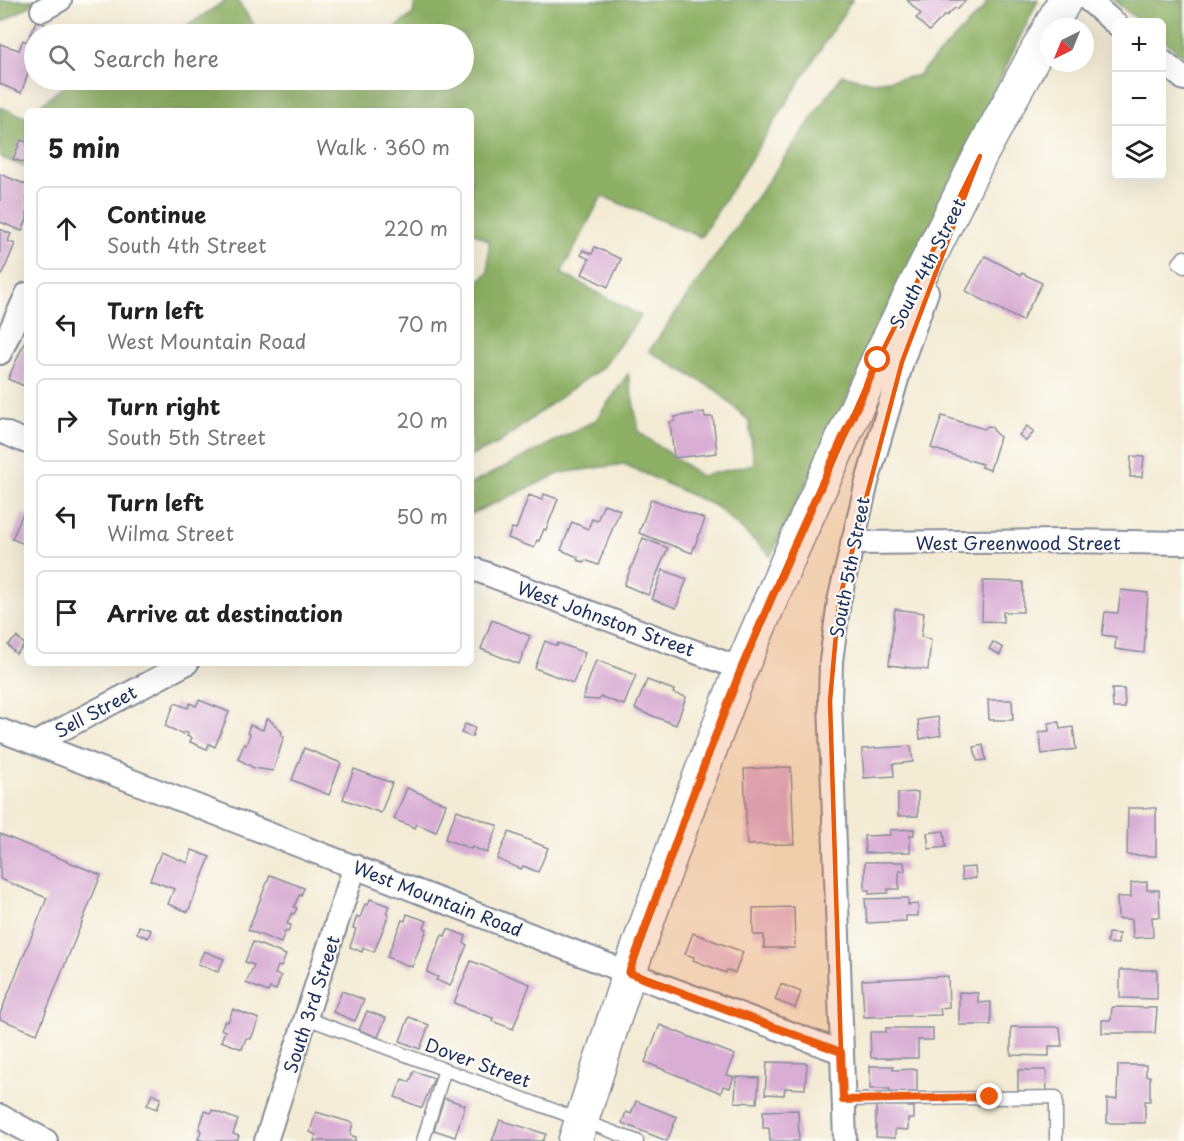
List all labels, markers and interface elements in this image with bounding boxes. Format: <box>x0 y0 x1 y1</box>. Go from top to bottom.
north arrow <box>1040 18 1094 72</box>
map controls <box>1112 18 1166 180</box>
button: + <box>1112 18 1166 72</box>
search box <box>24 24 474 90</box>
icon: search <box>45 41 78 74</box>
text: Search here <box>93 41 219 74</box>
button: − <box>1112 72 1166 126</box>
button: layers <box>1112 126 1166 180</box>
text: 5 min <box>48 128 120 167</box>
text: Walk · 360 m <box>316 132 450 162</box>
street label: South 4th Street <box>882 193 972 333</box>
text: Continue <box>107 197 206 230</box>
icon: ahead <box>50 212 83 245</box>
text: 220 m <box>384 213 448 243</box>
text: South 4th Street <box>107 230 266 260</box>
text: Turn left <box>107 293 204 326</box>
icon: left <box>50 308 83 341</box>
text: 70 m <box>398 309 448 339</box>
text: West Mountain Road <box>107 326 306 356</box>
route start <box>864 346 890 372</box>
text: Turn right <box>107 389 220 422</box>
icon: right <box>50 404 83 437</box>
text: 20 m <box>396 405 448 435</box>
text: South 5th Street <box>107 422 266 452</box>
text: Turn left <box>107 485 204 518</box>
street label: South 5th Street <box>822 494 876 640</box>
icon: left <box>50 500 83 533</box>
text: 50 m <box>396 501 448 531</box>
text: Wilma Street <box>107 518 234 548</box>
street label: West Greenwood Street <box>915 529 1121 556</box>
street label: West Johnston Street <box>514 573 698 663</box>
icon: arrive <box>50 596 83 629</box>
text: Arrive at destination <box>107 596 343 629</box>
street label: Sell Street <box>49 678 141 744</box>
street label: West Mountain Road <box>349 853 527 943</box>
street label: South 3rd Street <box>276 932 346 1076</box>
street label: Dover Street <box>421 1030 535 1094</box>
route end <box>976 1083 1002 1109</box>

